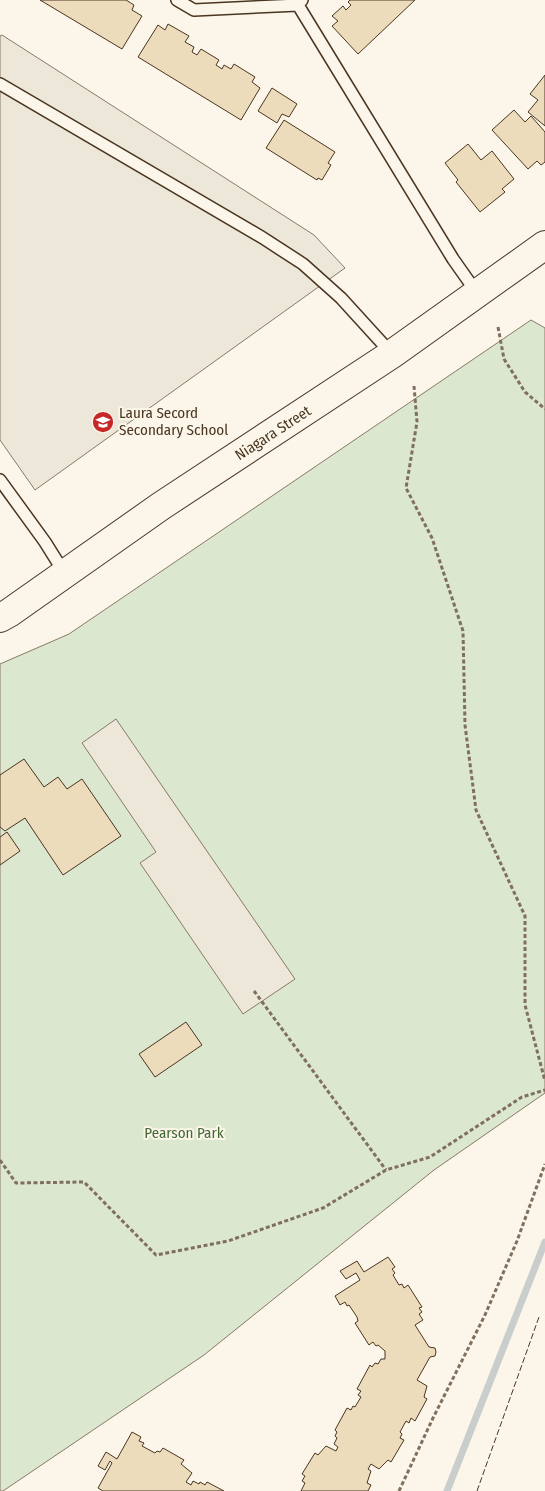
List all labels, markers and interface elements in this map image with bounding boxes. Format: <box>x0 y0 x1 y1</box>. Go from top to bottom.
street label: Niagara Street <box>232 402 314 464</box>
place label: Laura Secord Secondary School <box>119 404 228 439</box>
school or university icon: Laura Secord Secondary School <box>91 410 115 434</box>
park label: Pearson Park <box>144 1124 224 1142</box>

